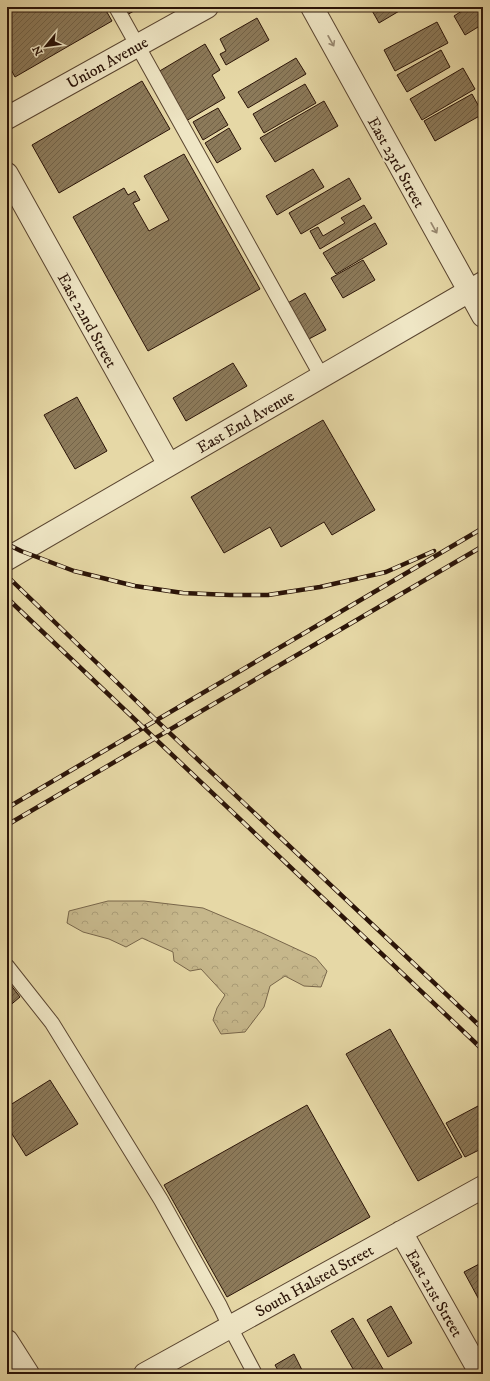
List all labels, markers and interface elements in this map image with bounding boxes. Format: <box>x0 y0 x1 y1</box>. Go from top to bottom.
north arrow <box>26 26 66 66</box>
street label: Union Avenue <box>63 32 152 93</box>
one-way arrow <box>327 35 335 47</box>
text: N <box>30 43 46 58</box>
street label: East 23rd Street <box>363 113 429 212</box>
one-way arrow <box>431 222 439 234</box>
street label: East 22nd Street <box>53 270 121 371</box>
street label: East End Avenue <box>193 386 298 458</box>
street label: South Halsted Street <box>252 1240 377 1322</box>
street label: East 21st Street <box>401 1246 467 1341</box>

